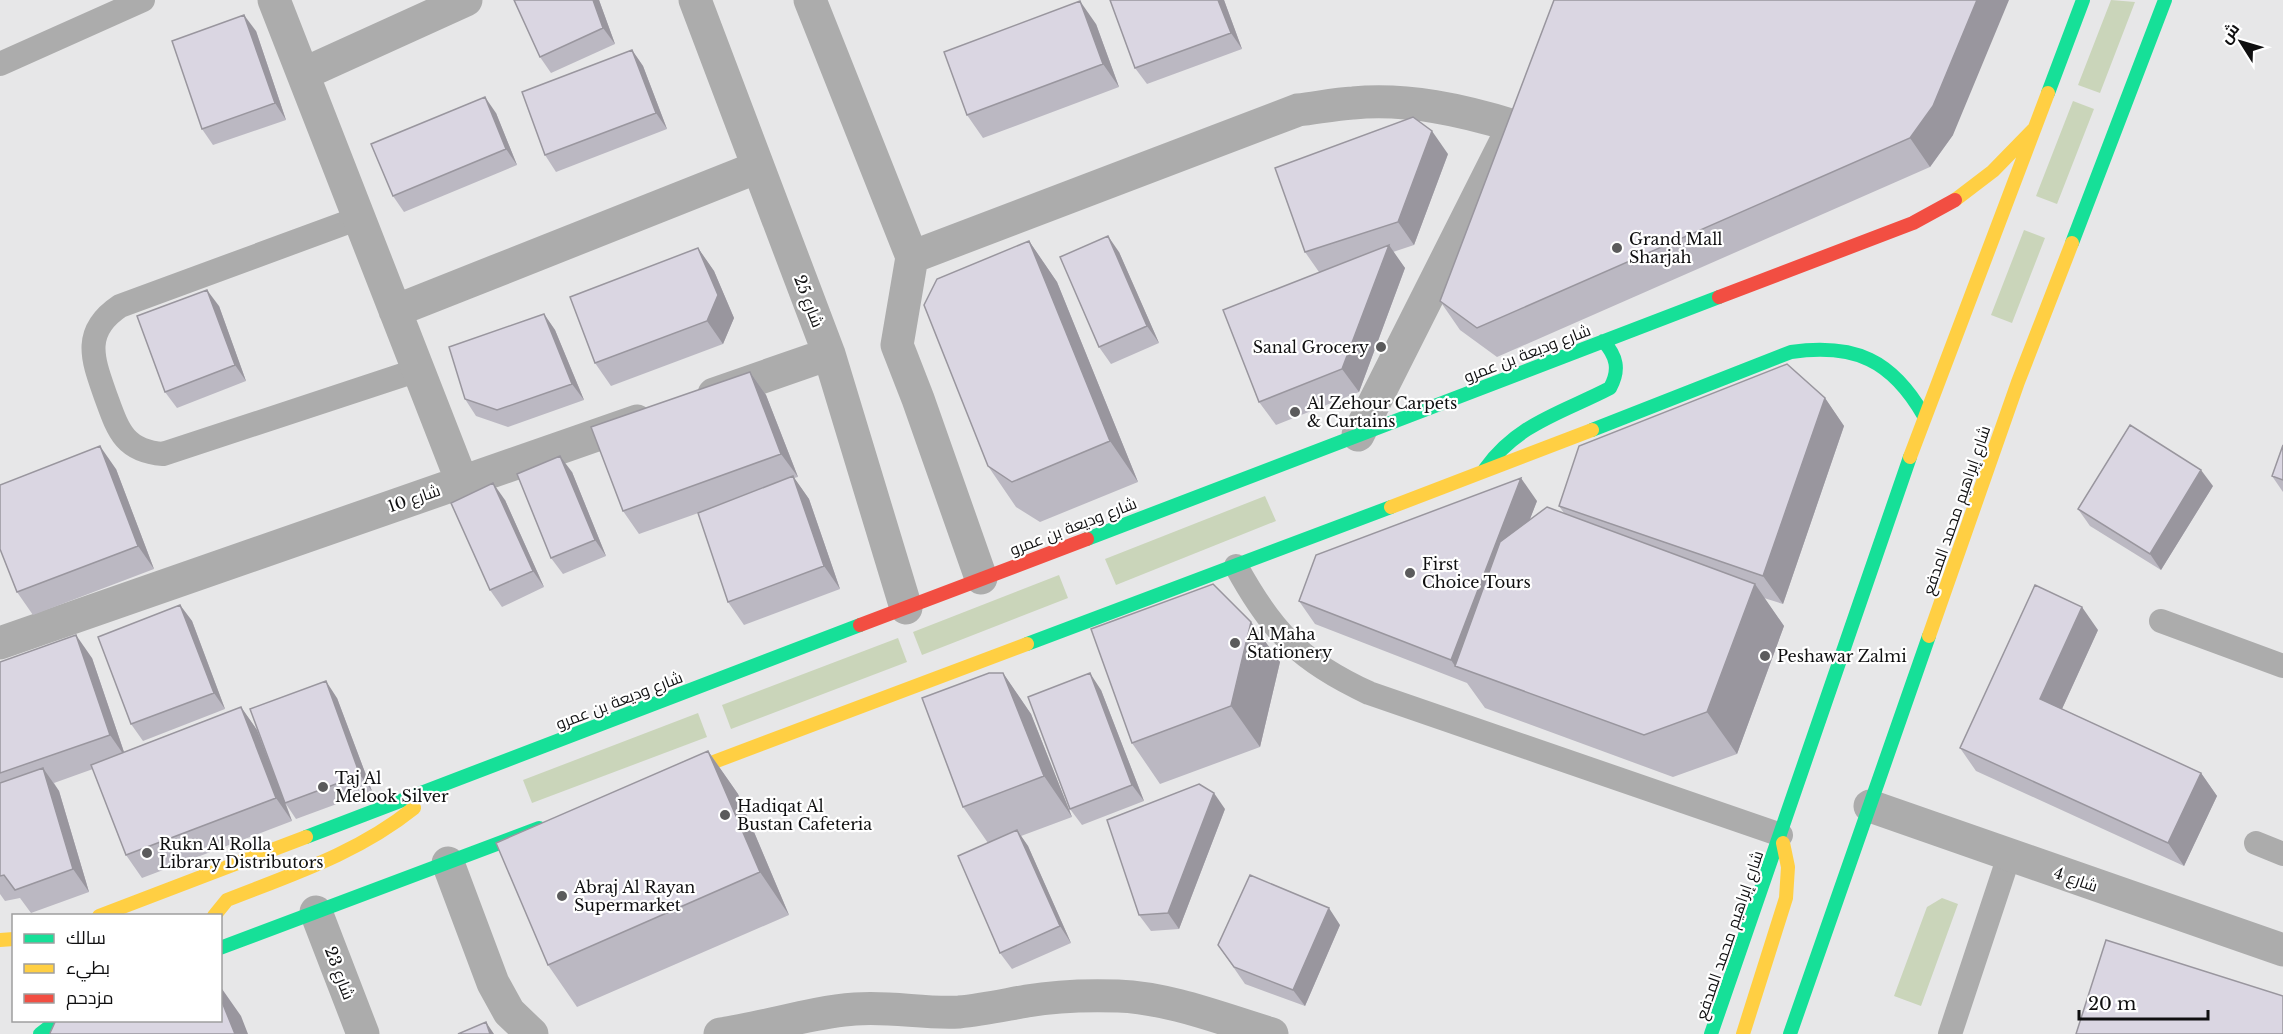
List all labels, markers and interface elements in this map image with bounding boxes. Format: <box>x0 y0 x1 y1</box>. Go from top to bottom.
north arrow <box>2211 12 2271 72</box>
text: ش <box>2215 19 2243 47</box>
place label: Grand Mall Sharjah <box>1629 229 1723 267</box>
marker: Grand Mall Sharjah <box>1610 241 1624 255</box>
street label: شارع 25 <box>788 272 828 331</box>
street label: شارع وديعة بن عمرو <box>1461 320 1594 388</box>
place label: Sanal Grocery <box>1253 337 1370 357</box>
marker: Sanal Grocery <box>1374 340 1388 354</box>
place label: Al Zehour Carpets & Curtains <box>1306 393 1457 431</box>
marker: Al Zehour Carpets & Curtains <box>1288 405 1302 419</box>
street label: شارع إبراهيم محمد المدفع <box>1918 423 1996 598</box>
street label: شارع 10 <box>385 480 444 518</box>
street label: شارع وديعة بن عمرو <box>1007 493 1140 561</box>
place label: First Choice Tours <box>1422 554 1531 592</box>
marker: First Choice Tours <box>1403 566 1417 580</box>
place label: Al Maha Stationery <box>1246 624 1333 662</box>
marker: Al Maha Stationery <box>1228 636 1242 650</box>
place label: Peshawar Zalmi <box>1777 646 1907 666</box>
marker: Peshawar Zalmi <box>1758 649 1772 663</box>
street label: شارع وديعة بن عمرو <box>553 667 686 735</box>
place label: Taj Al Melook Silver <box>335 768 449 806</box>
marker: Taj Al Melook Silver <box>316 780 330 794</box>
place label: Hadiqat Al Bustan Cafeteria <box>737 796 872 834</box>
marker: Hadiqat Al Bustan Cafeteria <box>718 808 732 822</box>
place label: Rukn Al Rolla Library Distributors <box>159 834 324 872</box>
marker: Rukn Al Rolla Library Distributors <box>140 846 154 860</box>
street label: شارع إبراهيم محمد المدفع <box>1691 848 1769 1023</box>
street label: شارع 4 <box>2051 862 2101 898</box>
place label: Abraj Al Rayan Supermarket <box>573 877 695 915</box>
marker: Abraj Al Rayan Supermarket <box>555 889 569 903</box>
legend <box>12 914 222 1022</box>
text: سالك <box>66 927 106 949</box>
street label: شارع 23 <box>319 944 359 1003</box>
text: بطيء <box>66 957 110 982</box>
scale bar <box>2079 983 2208 1021</box>
text: مزدحم <box>66 987 114 1010</box>
text: 20 m <box>2088 993 2136 1015</box>

